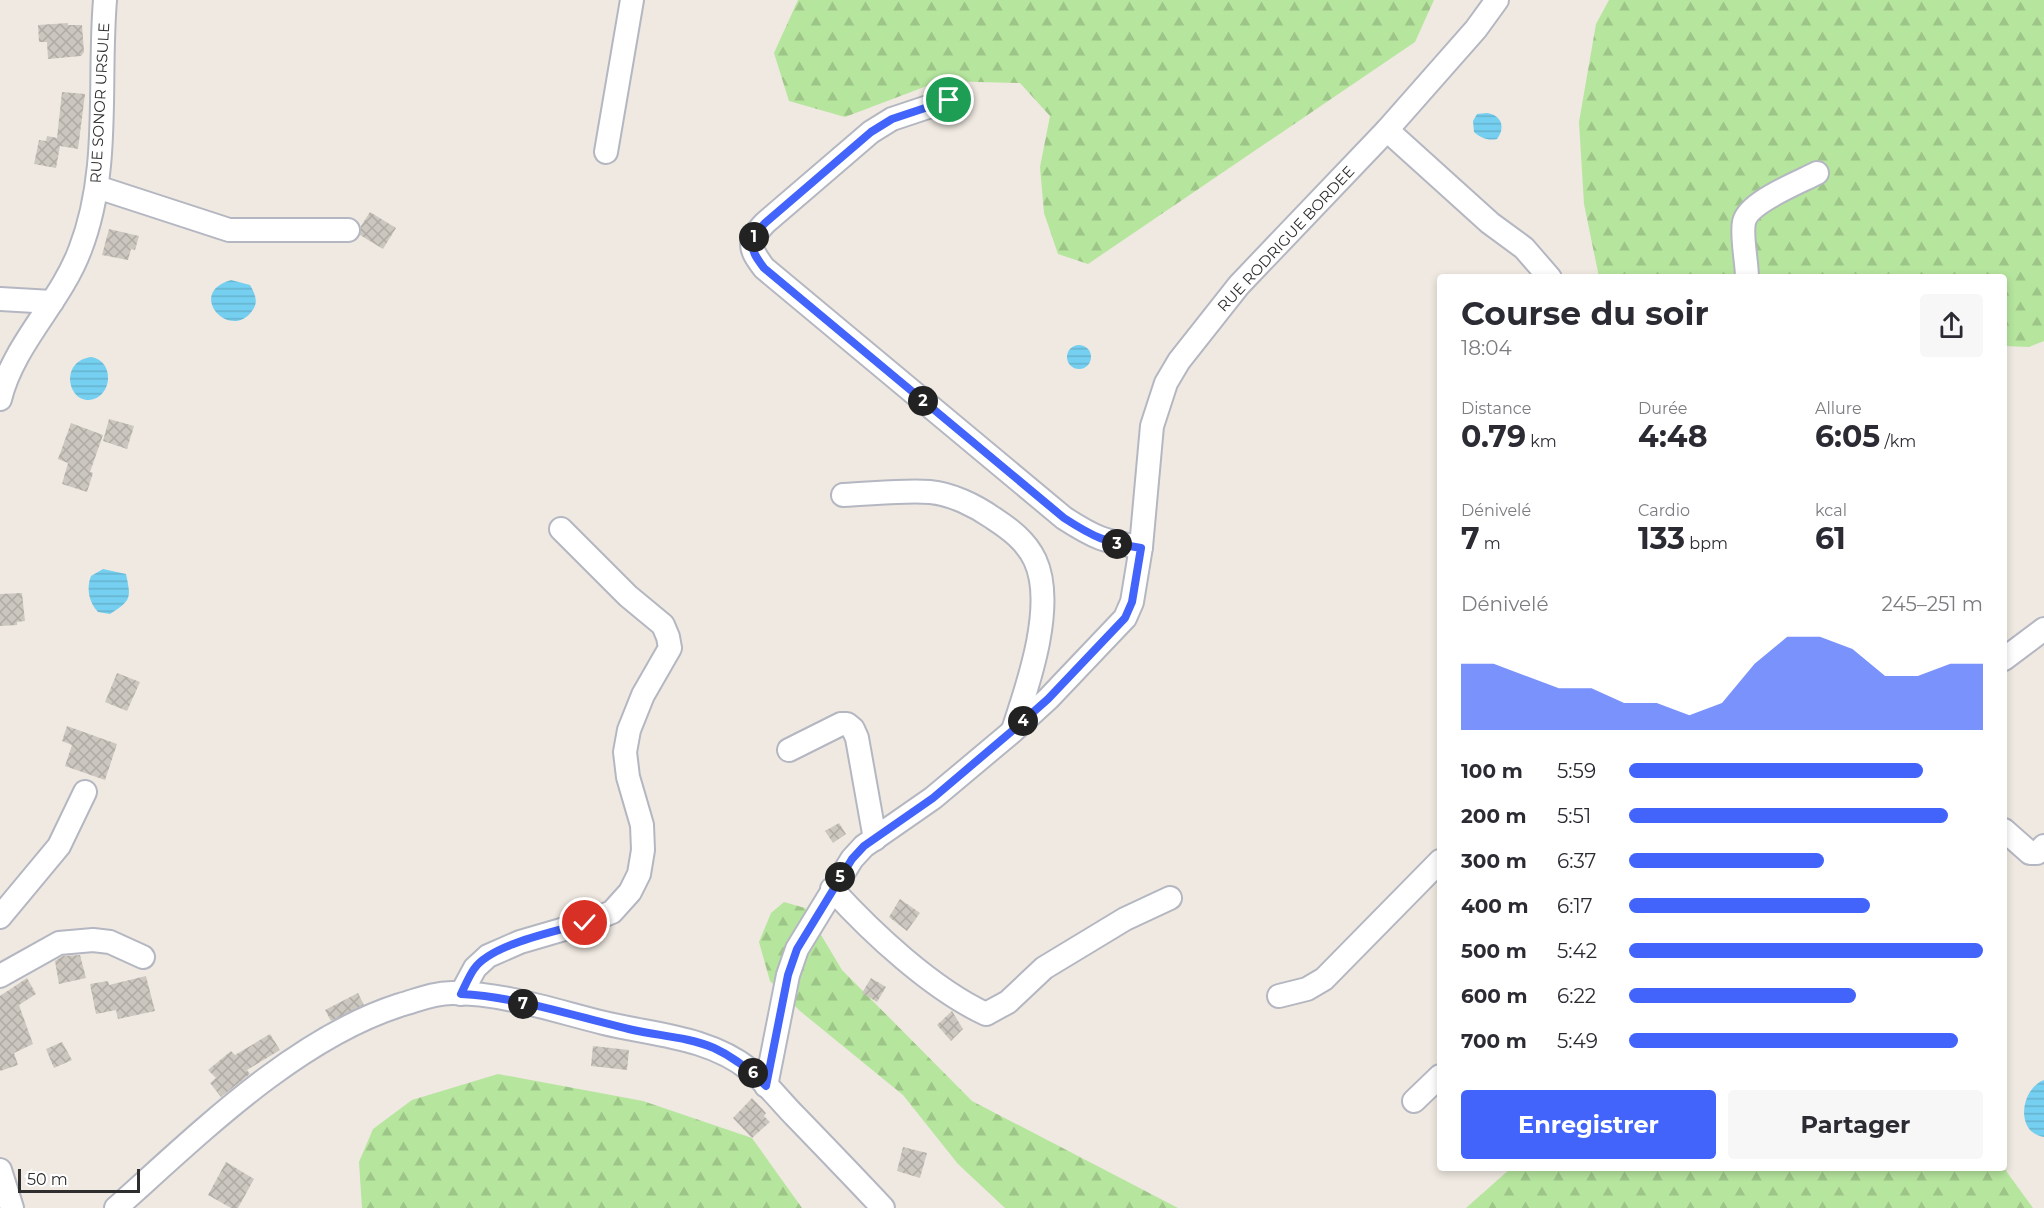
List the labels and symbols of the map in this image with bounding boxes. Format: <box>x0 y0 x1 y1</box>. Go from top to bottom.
street label: RUE SONOR URSULE <box>86 22 113 184</box>
pin <box>923 74 974 125</box>
street label: RUE RODRIGUE BORDEE <box>1213 162 1358 316</box>
pin: 1 <box>739 222 769 252</box>
pin: 2 <box>908 386 938 416</box>
pin: 3 <box>1102 529 1132 559</box>
pin: 4 <box>1008 706 1038 736</box>
pin: 5 <box>825 862 855 892</box>
pin <box>559 897 610 948</box>
pin: 7 <box>508 989 538 1019</box>
pin: 6 <box>738 1058 768 1088</box>
scale bar <box>18 1166 140 1194</box>

